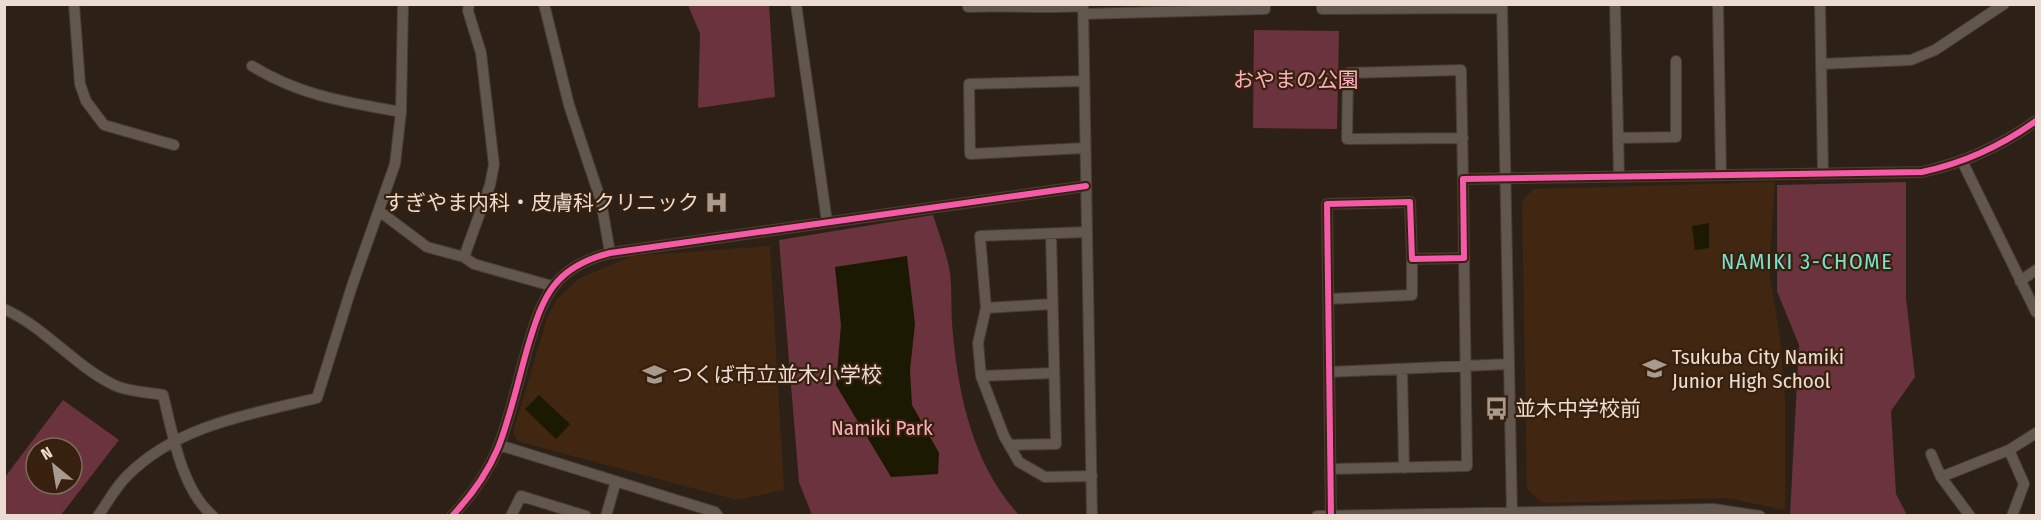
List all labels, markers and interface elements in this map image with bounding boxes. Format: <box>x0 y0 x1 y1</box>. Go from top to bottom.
park label: おやまの公園 <box>1233 67 1359 93</box>
place label: すぎやま内科・皮膚科クリニック <box>384 190 699 216</box>
hospital icon: すぎやま内科・皮膚科クリニック <box>704 190 730 216</box>
district label: NAMIKI 3-CHOME <box>1721 248 1893 275</box>
place label: Tsukuba City Namiki Junior High School <box>1672 344 1844 394</box>
school or university icon: Tsukuba City Namiki Junior High School <box>1641 356 1667 382</box>
school or university icon: つくば市立並木小学校 <box>641 362 667 388</box>
place label: つくば市立並木小学校 <box>672 362 882 388</box>
bus stop icon: 並木中学校前 <box>1484 396 1510 422</box>
place label: 並木中学校前 <box>1515 396 1641 422</box>
park label: Namiki Park <box>831 415 933 441</box>
north arrow <box>24 436 84 496</box>
text: N <box>38 443 56 464</box>

